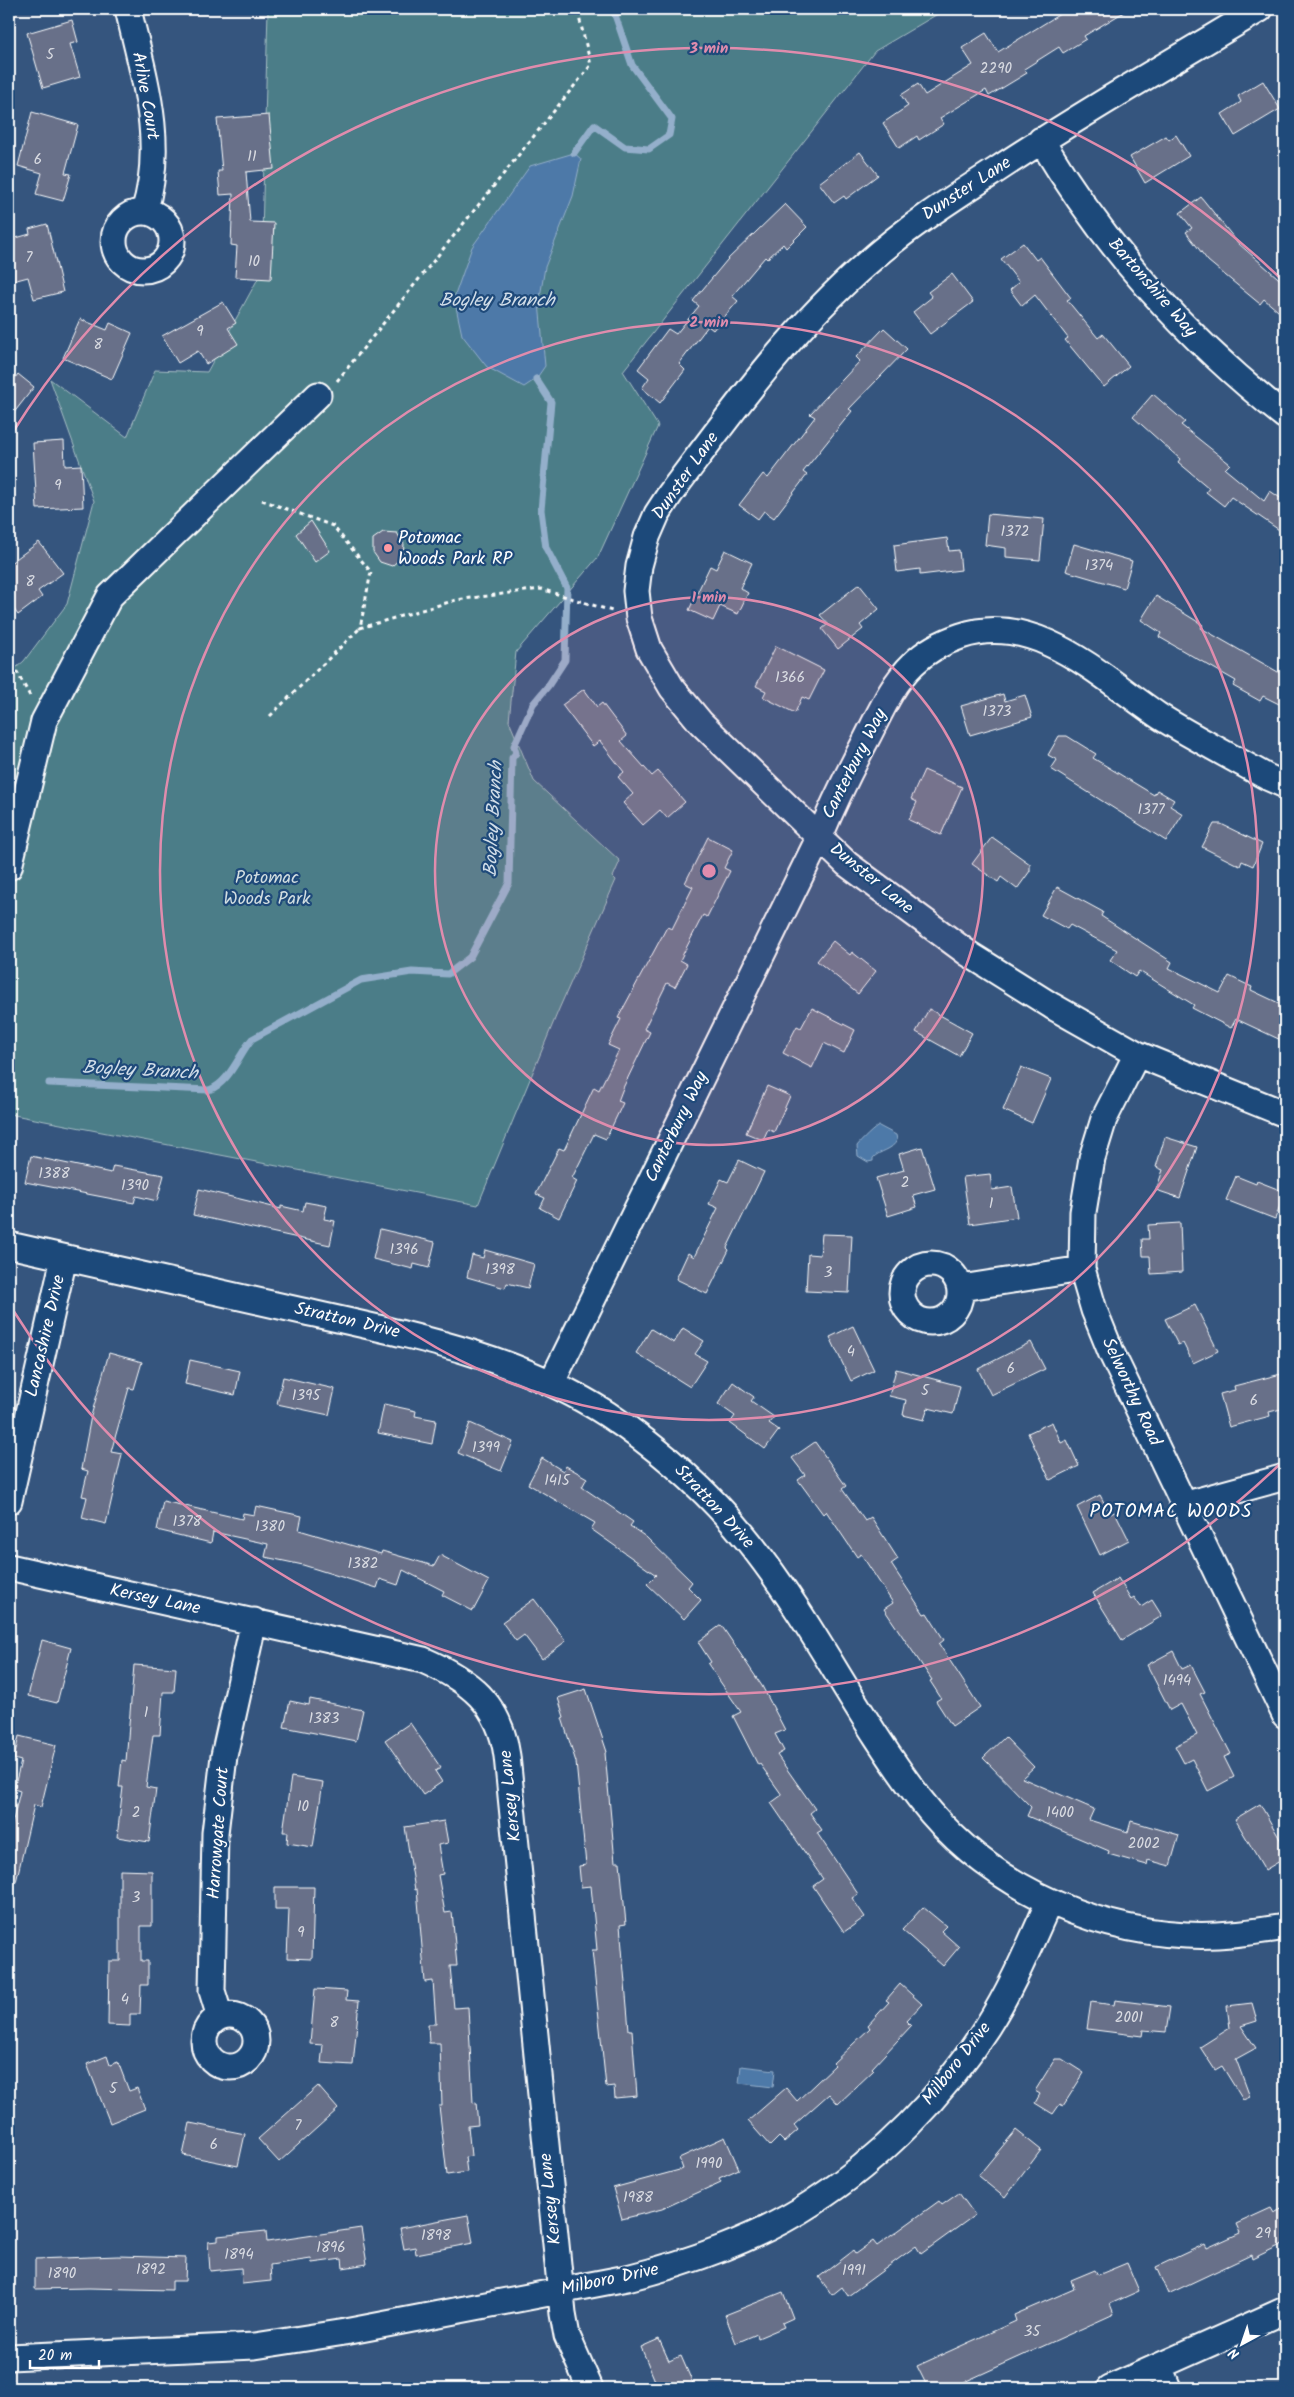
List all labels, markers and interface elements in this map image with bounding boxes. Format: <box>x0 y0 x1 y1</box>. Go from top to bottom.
text: 3 min <box>689 37 728 61</box>
house number: 5 <box>46 43 55 67</box>
street label: Arlive Court <box>123 50 167 143</box>
house number: 2290 <box>980 57 1013 81</box>
house number: 11 <box>247 145 257 169</box>
house number: 6 <box>34 148 42 172</box>
street label: Dunster Lane <box>916 149 1018 229</box>
street label: Bartonshire Way <box>1100 232 1204 345</box>
house number: 7 <box>26 246 34 270</box>
house number: 10 <box>248 250 261 274</box>
water label: Bogley Branch <box>439 286 557 316</box>
text: 2 min <box>689 311 729 335</box>
house number: 9 <box>196 320 204 344</box>
house number: 8 <box>93 333 103 357</box>
street label: Dunster Lane <box>645 426 727 526</box>
house number: 9 <box>54 474 62 498</box>
house number: 1372 <box>1001 520 1029 544</box>
place label: Potomac Woods Park RP <box>398 524 514 574</box>
marker: Potomac Woods Park RP <box>382 542 394 554</box>
house number: 1374 <box>1085 554 1113 578</box>
house number: 8 <box>25 570 35 594</box>
text: 1 min <box>692 586 726 610</box>
house number: 1366 <box>775 666 805 690</box>
house number: 1373 <box>983 700 1012 724</box>
street label: Canterbury Way <box>815 703 896 824</box>
water label: Bogley Branch <box>476 759 512 877</box>
house number: 1377 <box>1137 798 1166 822</box>
street label: Dunster Lane <box>822 836 920 922</box>
centre of rings <box>700 862 718 880</box>
park label: Potomac Woods Park <box>224 864 311 914</box>
water label: Bogley Branch <box>82 1053 200 1089</box>
street label: Canterbury Way <box>638 1066 717 1188</box>
house number: 1388 <box>38 1162 71 1186</box>
house number: 2 <box>901 1171 909 1195</box>
house number: 1390 <box>121 1174 150 1198</box>
house number: 1 <box>989 1192 994 1216</box>
house number: 1396 <box>390 1238 418 1262</box>
house number: 1398 <box>485 1258 516 1282</box>
house number: 3 <box>824 1261 833 1285</box>
street label: Lancashire Drive <box>18 1272 74 1400</box>
street label: Stratton Drive <box>291 1295 403 1347</box>
street label: Selworthy Road <box>1093 1333 1169 1452</box>
house number: 4 <box>847 1340 855 1364</box>
house number: 6 <box>1007 1357 1015 1381</box>
house number: 5 <box>921 1379 930 1403</box>
house number: 1395 <box>292 1384 321 1408</box>
house number: 6 <box>1250 1389 1258 1413</box>
house number: 1399 <box>472 1436 501 1460</box>
street label: Stratton Drive <box>667 1458 761 1556</box>
house number: 1415 <box>544 1469 571 1493</box>
district label: POTOMAC WOODS <box>1090 1497 1252 1527</box>
house number: 1378 <box>172 1510 203 1534</box>
house number: 1380 <box>255 1515 285 1539</box>
house number: 1382 <box>347 1552 379 1576</box>
street label: Kersey Lane <box>107 1576 203 1624</box>
house number: 1494 <box>1163 1669 1191 1693</box>
house number: 1 <box>144 1701 149 1725</box>
house number: 1383 <box>309 1707 340 1731</box>
street label: Kersey Lane <box>492 1749 530 1843</box>
street label: Harrowgate Court <box>200 1765 238 1900</box>
house number: 10 <box>297 1795 310 1819</box>
house number: 2 <box>132 1801 140 1825</box>
house number: 1400 <box>1046 1801 1074 1825</box>
house number: 2002 <box>1128 1832 1160 1856</box>
house number: 3 <box>132 1886 141 1910</box>
house number: 9 <box>297 1921 305 1945</box>
house number: 4 <box>121 1988 129 2012</box>
house number: 2001 <box>1115 2006 1143 2030</box>
house number: 8 <box>329 2011 339 2035</box>
street label: Milboro Drive <box>915 2016 999 2112</box>
house number: 5 <box>109 2077 118 2101</box>
house number: 7 <box>295 2114 303 2138</box>
house number: 6 <box>210 2133 218 2157</box>
street label: Kersey Lane <box>532 2152 570 2246</box>
house number: 1990 <box>696 2152 723 2176</box>
house number: 1988 <box>623 2186 654 2210</box>
house number: 29 <box>1255 2222 1272 2246</box>
house number: 1898 <box>421 2224 452 2248</box>
house number: 1896 <box>316 2236 346 2260</box>
house number: 1894 <box>224 2243 254 2267</box>
street label: Milboro Drive <box>558 2255 662 2305</box>
house number: 1892 <box>136 2258 166 2282</box>
house number: 1991 <box>842 2259 866 2283</box>
house number: 1890 <box>48 2262 77 2286</box>
house number: 35 <box>1024 2320 1041 2344</box>
north arrow <box>1216 2320 1266 2370</box>
scale bar <box>30 2337 99 2369</box>
text: N <box>1224 2342 1245 2364</box>
text: 20 m <box>38 2344 72 2368</box>

